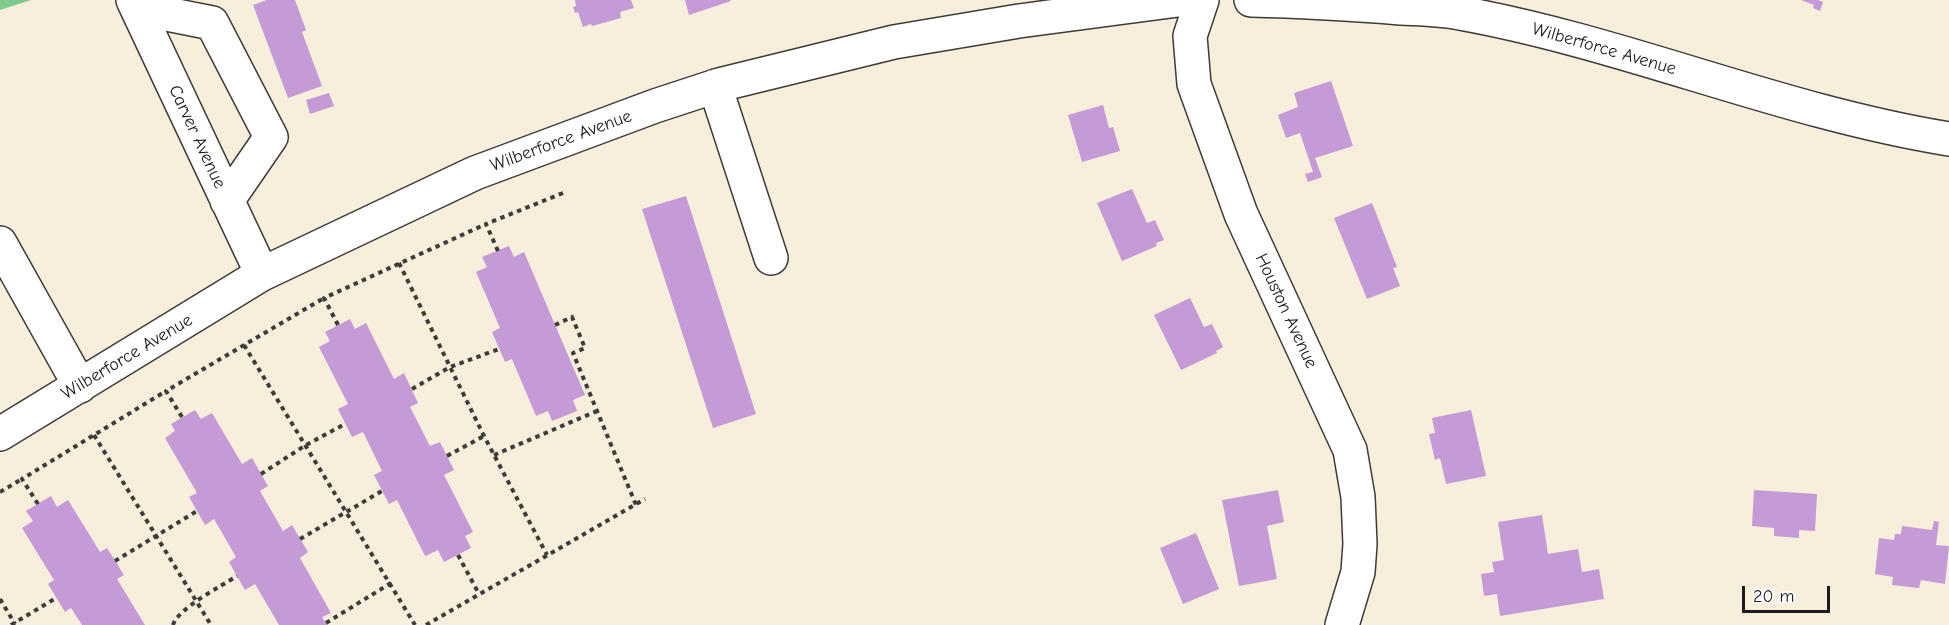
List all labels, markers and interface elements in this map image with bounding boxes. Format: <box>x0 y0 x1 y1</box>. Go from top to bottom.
street label: Wilberforce Avenue <box>1530 18 1678 80</box>
street label: Carver Avenue <box>164 82 230 192</box>
street label: Wilberforce Avenue <box>487 105 635 177</box>
street label: Houston Avenue <box>1250 250 1322 372</box>
street label: Wilberforce Avenue <box>58 309 196 405</box>
scale bar <box>1745 574 1834 612</box>
text: 20 m <box>1753 586 1794 607</box>

